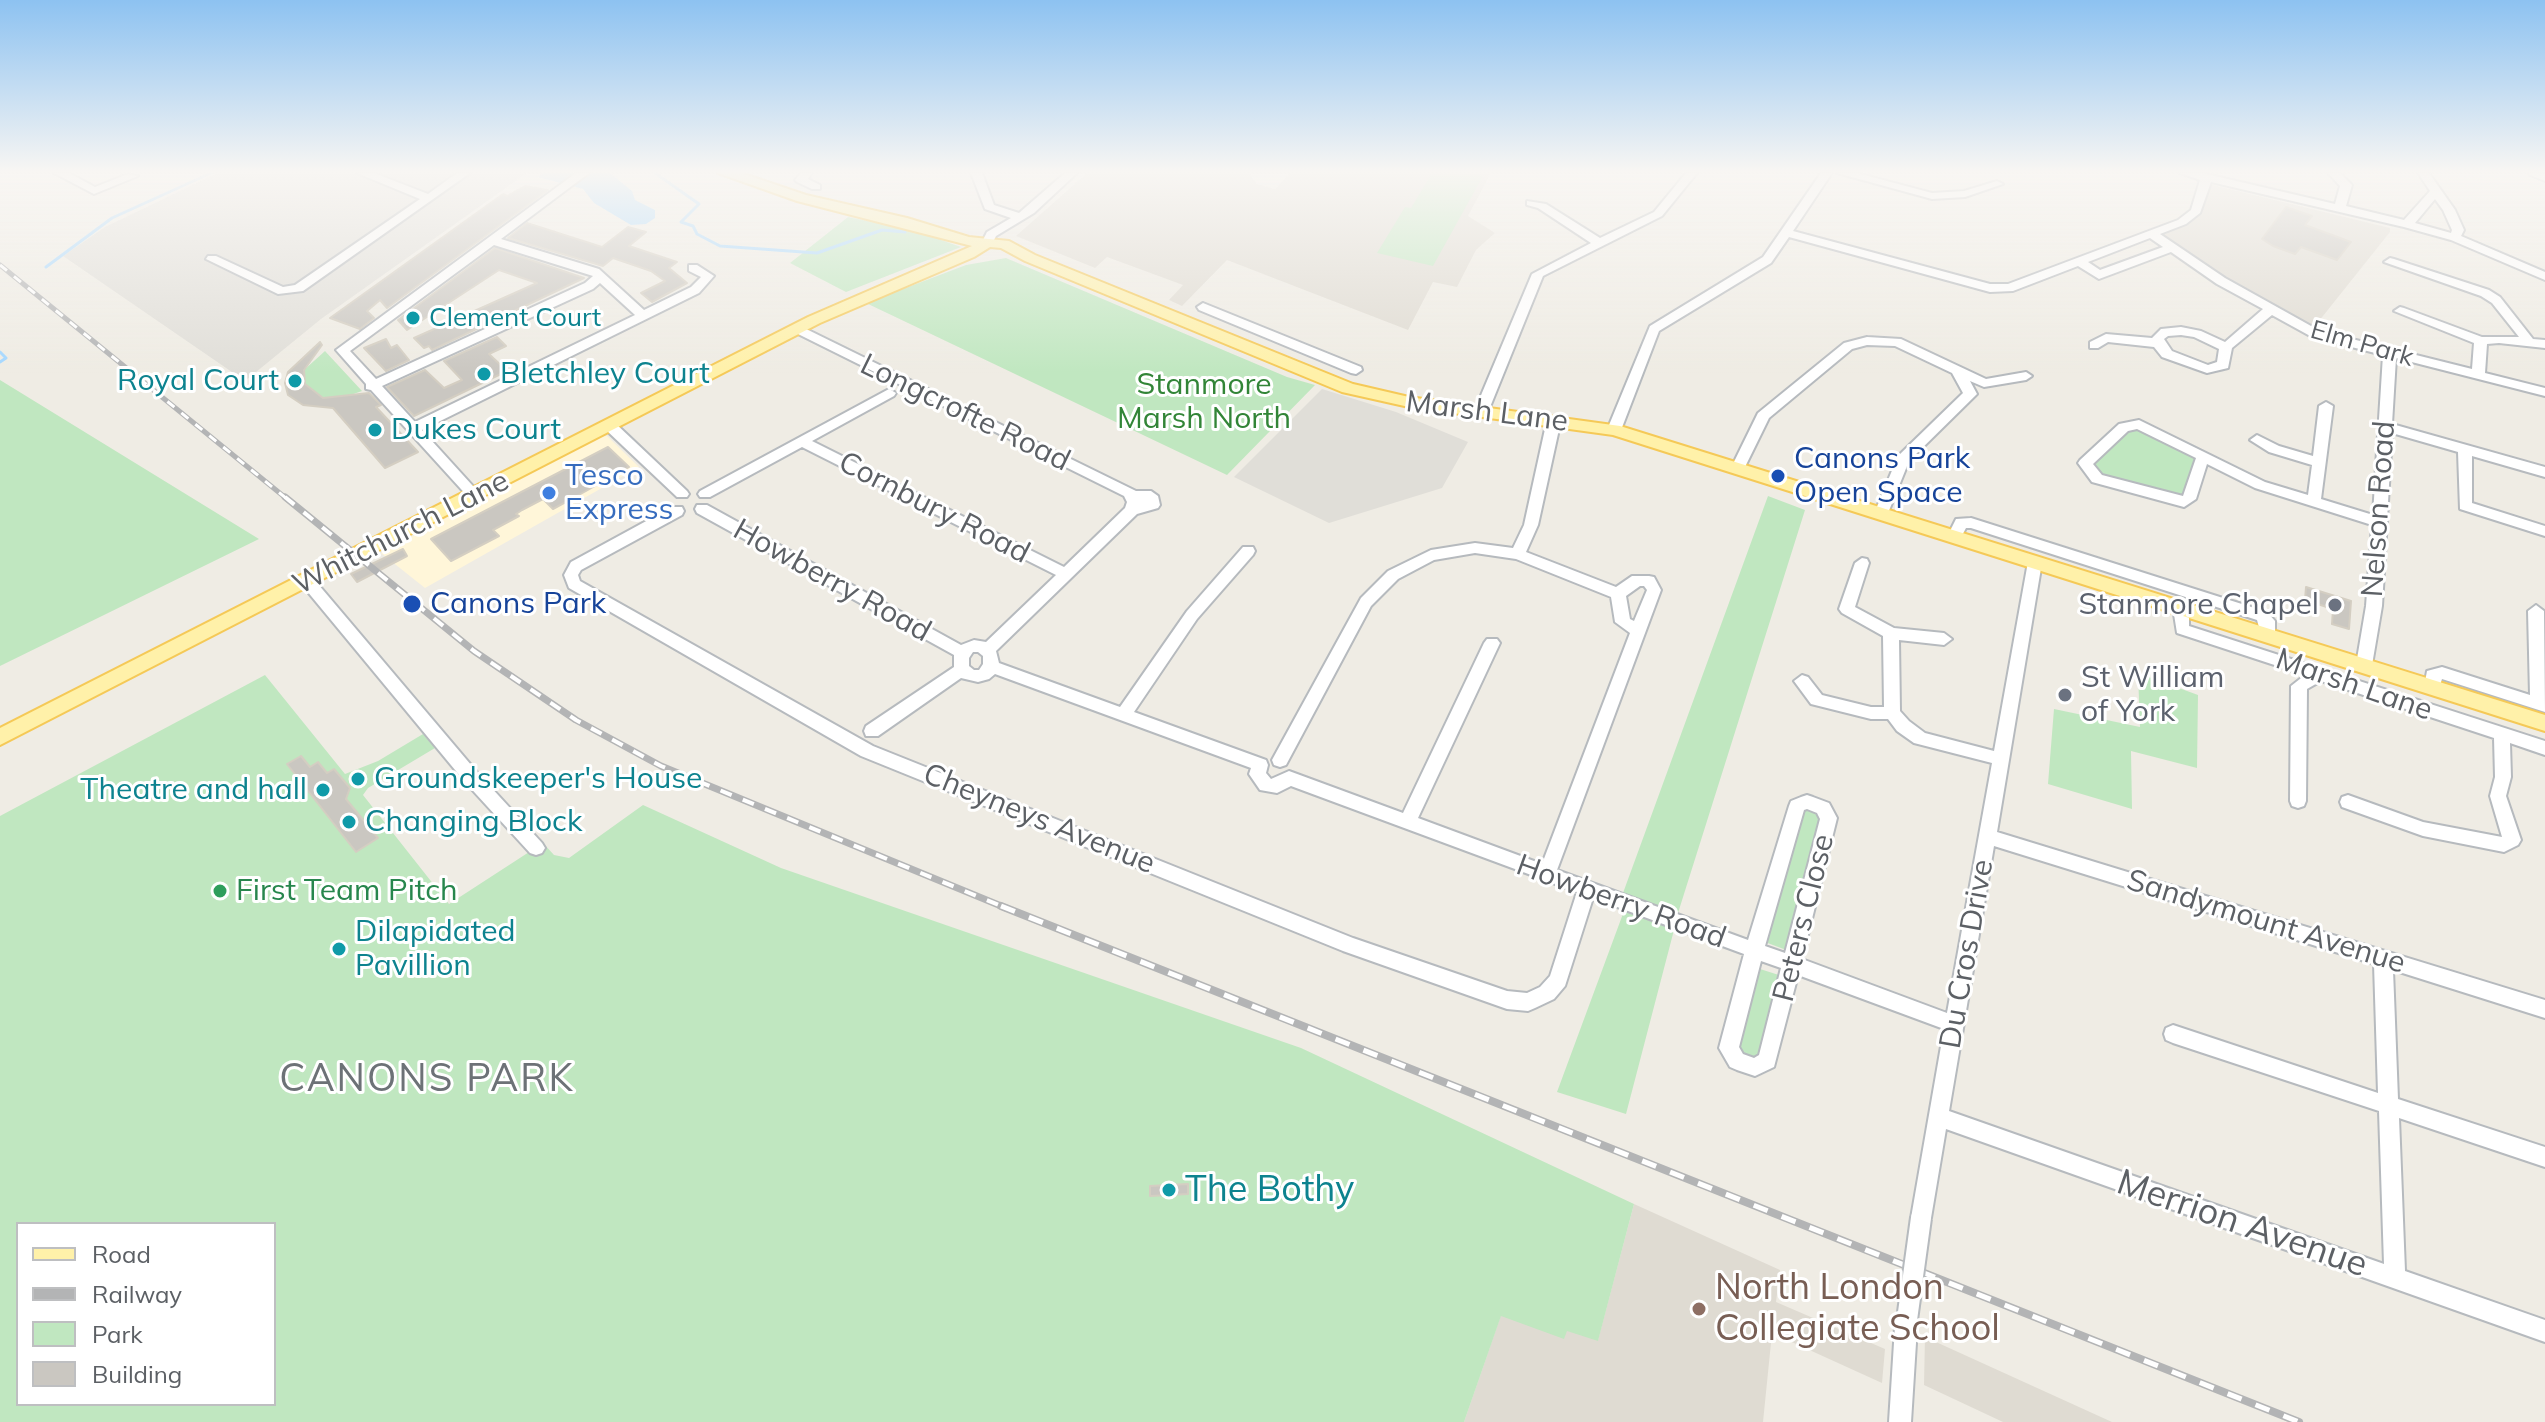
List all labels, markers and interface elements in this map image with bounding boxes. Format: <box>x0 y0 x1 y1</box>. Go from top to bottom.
place label: Clement Court <box>429 302 601 334</box>
marker: Clement Court <box>404 309 422 327</box>
street label: Elm Park <box>2307 314 2417 374</box>
street label: Longcrofte Road <box>854 347 1076 479</box>
place label: Bletchley Court <box>500 356 710 392</box>
place label: Royal Court <box>117 363 279 399</box>
marker: Bletchley Court <box>475 365 493 383</box>
park label: Stanmore Marsh North <box>1117 367 1291 438</box>
marker: Royal Court <box>286 372 304 390</box>
street label: Marsh Lane <box>1404 384 1570 440</box>
place label: Dukes Court <box>391 412 561 448</box>
street label: Nelson Road <box>2355 420 2403 598</box>
marker: Dukes Court <box>366 421 384 439</box>
place label: Canons Park Open Space <box>1794 441 1970 512</box>
street label: Cornbury Road <box>833 444 1035 572</box>
place label: Tesco Express <box>565 458 673 528</box>
street label: Whitchurch Lane <box>287 463 515 603</box>
marker: Canons Park Open Space <box>1769 467 1787 485</box>
marker: Tesco Express <box>540 484 558 502</box>
street label: Howberry Road <box>727 512 937 650</box>
place label: Canons Park <box>430 586 606 622</box>
place label: Stanmore Chapel <box>2078 587 2319 623</box>
marker: Canons Park <box>401 593 423 615</box>
marker: Stanmore Chapel <box>2326 596 2344 614</box>
street label: Marsh Lane <box>2271 641 2437 729</box>
place label: St William of York <box>2081 660 2224 730</box>
marker: St William of York <box>2056 686 2074 704</box>
street label: Cheyneys Avenue <box>918 756 1160 882</box>
place label: Groundskeeper's House <box>374 761 702 797</box>
marker: Groundskeeper's House <box>349 770 367 788</box>
place label: Theatre and hall <box>80 772 307 808</box>
marker: Theatre and hall <box>314 781 332 799</box>
place label: Changing Block <box>365 804 582 840</box>
marker: Changing Block <box>340 813 358 831</box>
street label: Peters Close <box>1766 831 1842 1005</box>
street label: Howberry Road <box>1511 847 1731 957</box>
street label: Du Cros Drive <box>1933 857 2001 1051</box>
street label: Sandymount Avenue <box>2122 862 2410 982</box>
place label: First Team Pitch <box>236 873 458 909</box>
marker: First Team Pitch <box>211 882 229 900</box>
place label: Dilapidated Pavillion <box>355 914 515 984</box>
marker: Dilapidated Pavillion <box>330 940 348 958</box>
district label: CANONS PARK <box>279 1057 575 1103</box>
street label: Merrion Avenue <box>2111 1161 2373 1287</box>
place label: The Bothy <box>1185 1168 1354 1212</box>
marker: The Bothy <box>1160 1181 1178 1199</box>
legend <box>16 1222 276 1406</box>
text: Road <box>92 1239 151 1269</box>
place label: North London Collegiate School <box>1715 1266 2000 1351</box>
text: Railway <box>92 1279 182 1309</box>
marker: North London Collegiate School <box>1690 1300 1708 1318</box>
text: Park <box>92 1319 143 1349</box>
text: Building <box>92 1359 182 1389</box>

